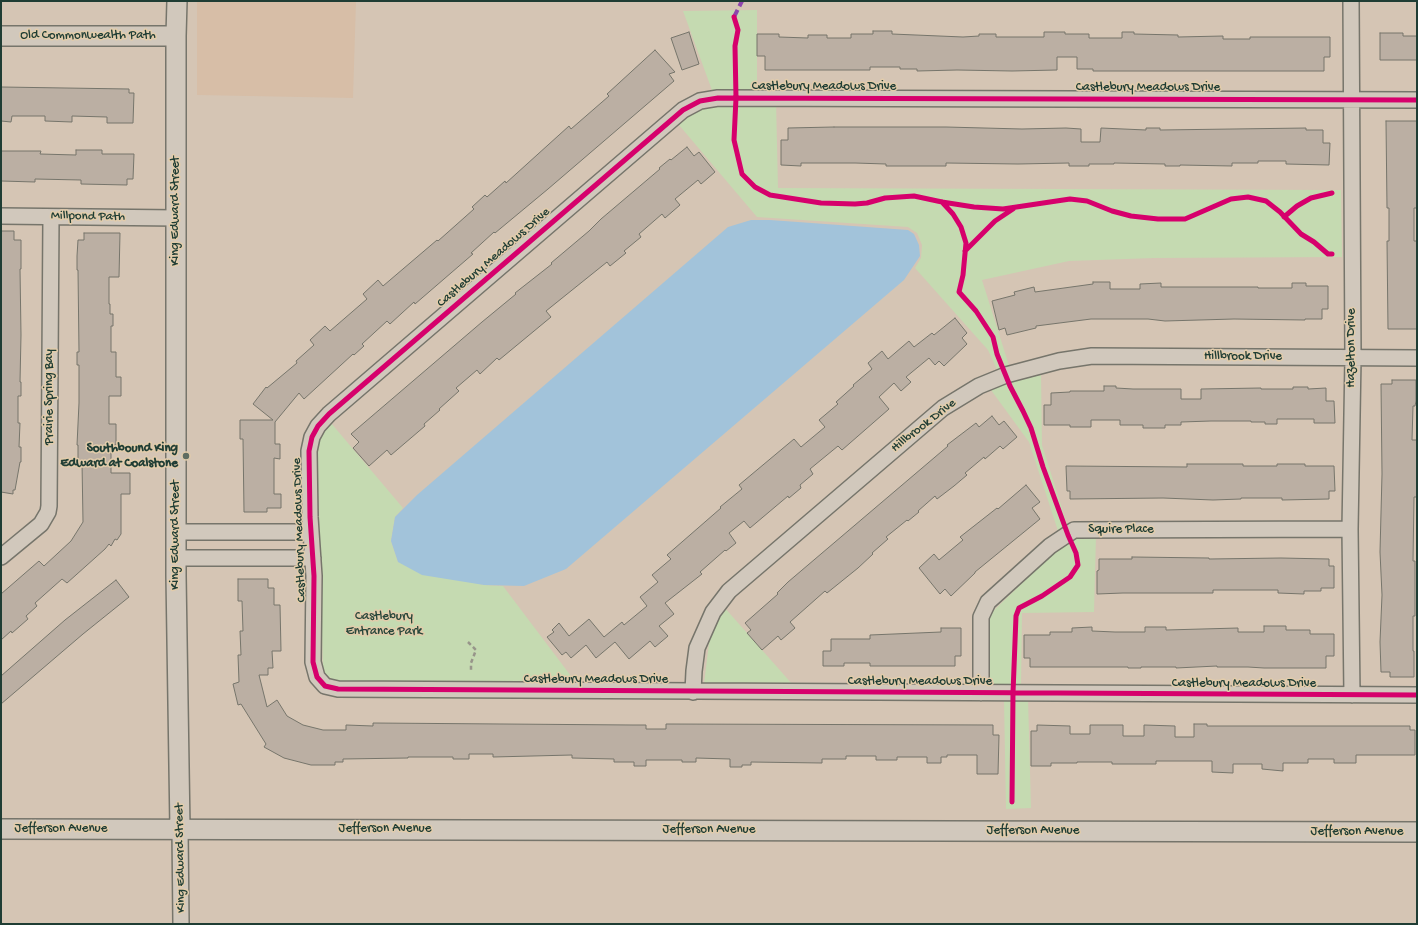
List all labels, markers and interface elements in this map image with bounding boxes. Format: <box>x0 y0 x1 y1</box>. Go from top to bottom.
street label: Old Commonwealth Path <box>20 28 156 44</box>
street label: Castlebury Meadows Drive <box>752 79 896 95</box>
street label: Castlebury Meadows Drive <box>1076 80 1220 96</box>
street label: King Edward Street <box>168 156 184 266</box>
street label: Castlebury Meadows Drive <box>434 205 554 311</box>
street label: Millpond Path <box>51 209 125 225</box>
street label: Hazelton Drive <box>1344 308 1360 388</box>
street label: Prairie Spring Bay <box>42 349 58 445</box>
street label: Hillbrook Drive <box>1204 349 1282 365</box>
street label: Hillbrook Drive <box>888 396 960 456</box>
place label: Southbound King Edward at Coalstone <box>60 441 178 472</box>
marker: Southbound King Edward at Coalstone <box>181 451 191 461</box>
street label: Castlebury Meadows Drive <box>290 457 310 603</box>
street label: King Edward Street <box>168 480 184 590</box>
street label: Squire Place <box>1088 522 1154 538</box>
park label: Castlebury Entrance Park <box>346 609 422 640</box>
street label: Castlebury Meadows Drive <box>524 672 668 688</box>
street label: Castlebury Meadows Drive <box>848 674 992 690</box>
street label: Castlebury Meadows Drive <box>1172 676 1316 692</box>
street label: King Edward Street <box>172 803 190 913</box>
street label: Jefferson Avenue <box>15 821 107 837</box>
street label: Jefferson Avenue <box>339 821 431 837</box>
street label: Jefferson Avenue <box>663 822 755 838</box>
street label: Jefferson Avenue <box>987 823 1079 839</box>
street label: Jefferson Avenue <box>1311 824 1403 840</box>

